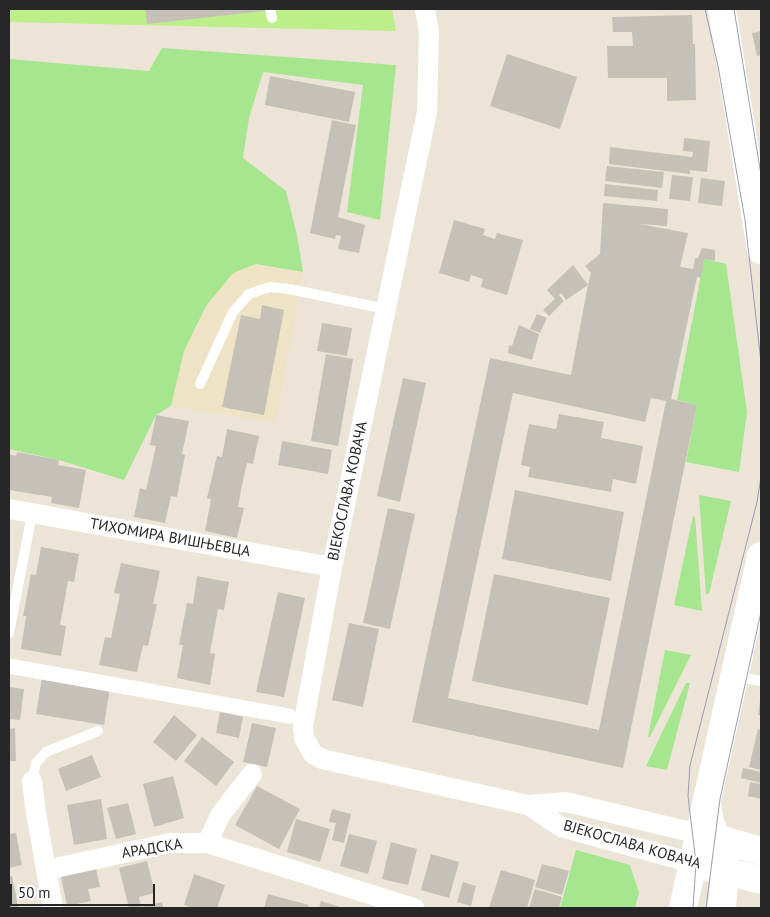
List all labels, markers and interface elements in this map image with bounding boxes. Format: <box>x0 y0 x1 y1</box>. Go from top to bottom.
street label: ВЈЕКОСЛАВА КОВАЧА <box>324 420 372 562</box>
street label: ТИХОМИРА ВИШЊЕВЦА <box>88 515 252 561</box>
street label: ВЈЕКОСЛАВА КОВАЧА <box>561 817 703 873</box>
street label: АРАДСКА <box>120 835 184 863</box>
scale bar <box>12 874 158 906</box>
text: 50 m <box>18 883 51 902</box>

